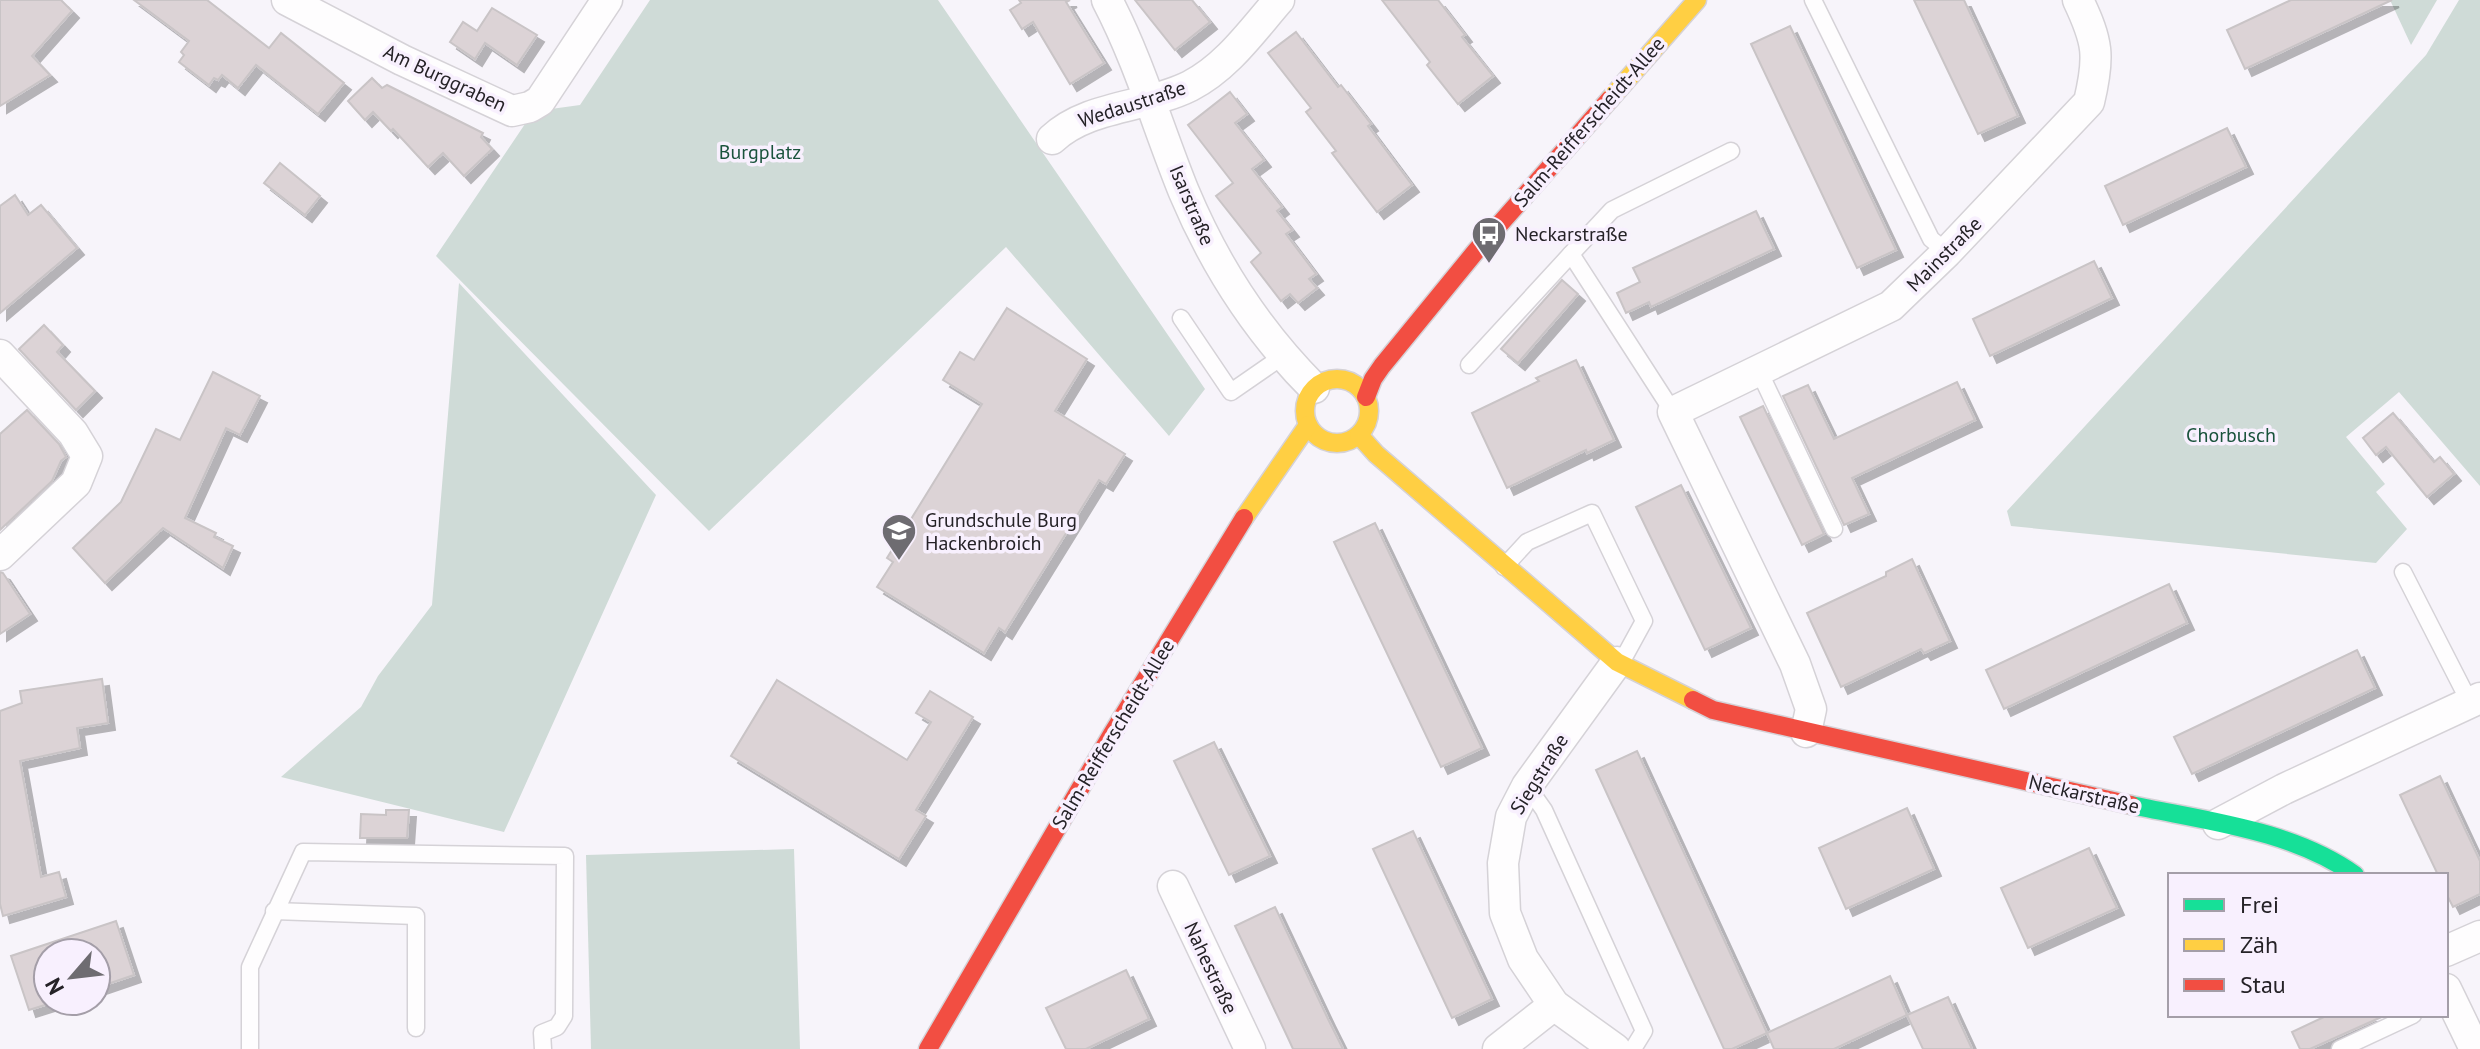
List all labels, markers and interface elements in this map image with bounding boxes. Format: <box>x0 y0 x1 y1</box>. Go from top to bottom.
street label: Salm-Reifferscheidt-Allee <box>1508 31 1670 213</box>
street label: Am Burggraben <box>379 38 511 118</box>
street label: Wedaustraße <box>1075 74 1189 134</box>
park label: Burgplatz <box>719 139 801 165</box>
street label: Isarstraße <box>1163 161 1221 249</box>
street label: Mainstraße <box>1901 211 1987 297</box>
bus stop icon: Neckarstraße <box>1470 215 1508 265</box>
place label: Neckarstraße <box>1515 221 1628 247</box>
park label: Chorbusch <box>2186 422 2276 448</box>
place label: Grundschule Burg Hackenbroich <box>925 507 1077 556</box>
school or university icon: Grundschule Burg Hackenbroich <box>880 512 918 562</box>
street label: Salm-Reifferscheidt-Allee <box>1046 634 1180 834</box>
street label: Siegstraße <box>1504 729 1574 819</box>
street label: Neckarstraße <box>2026 769 2142 819</box>
legend <box>2168 873 2448 1017</box>
text: Frei <box>2240 889 2279 920</box>
street label: Nahestraße <box>1178 918 1244 1018</box>
text: Zäh <box>2240 929 2278 960</box>
north arrow <box>32 937 112 1017</box>
text: Stau <box>2240 969 2286 1000</box>
text: N <box>39 973 70 999</box>

